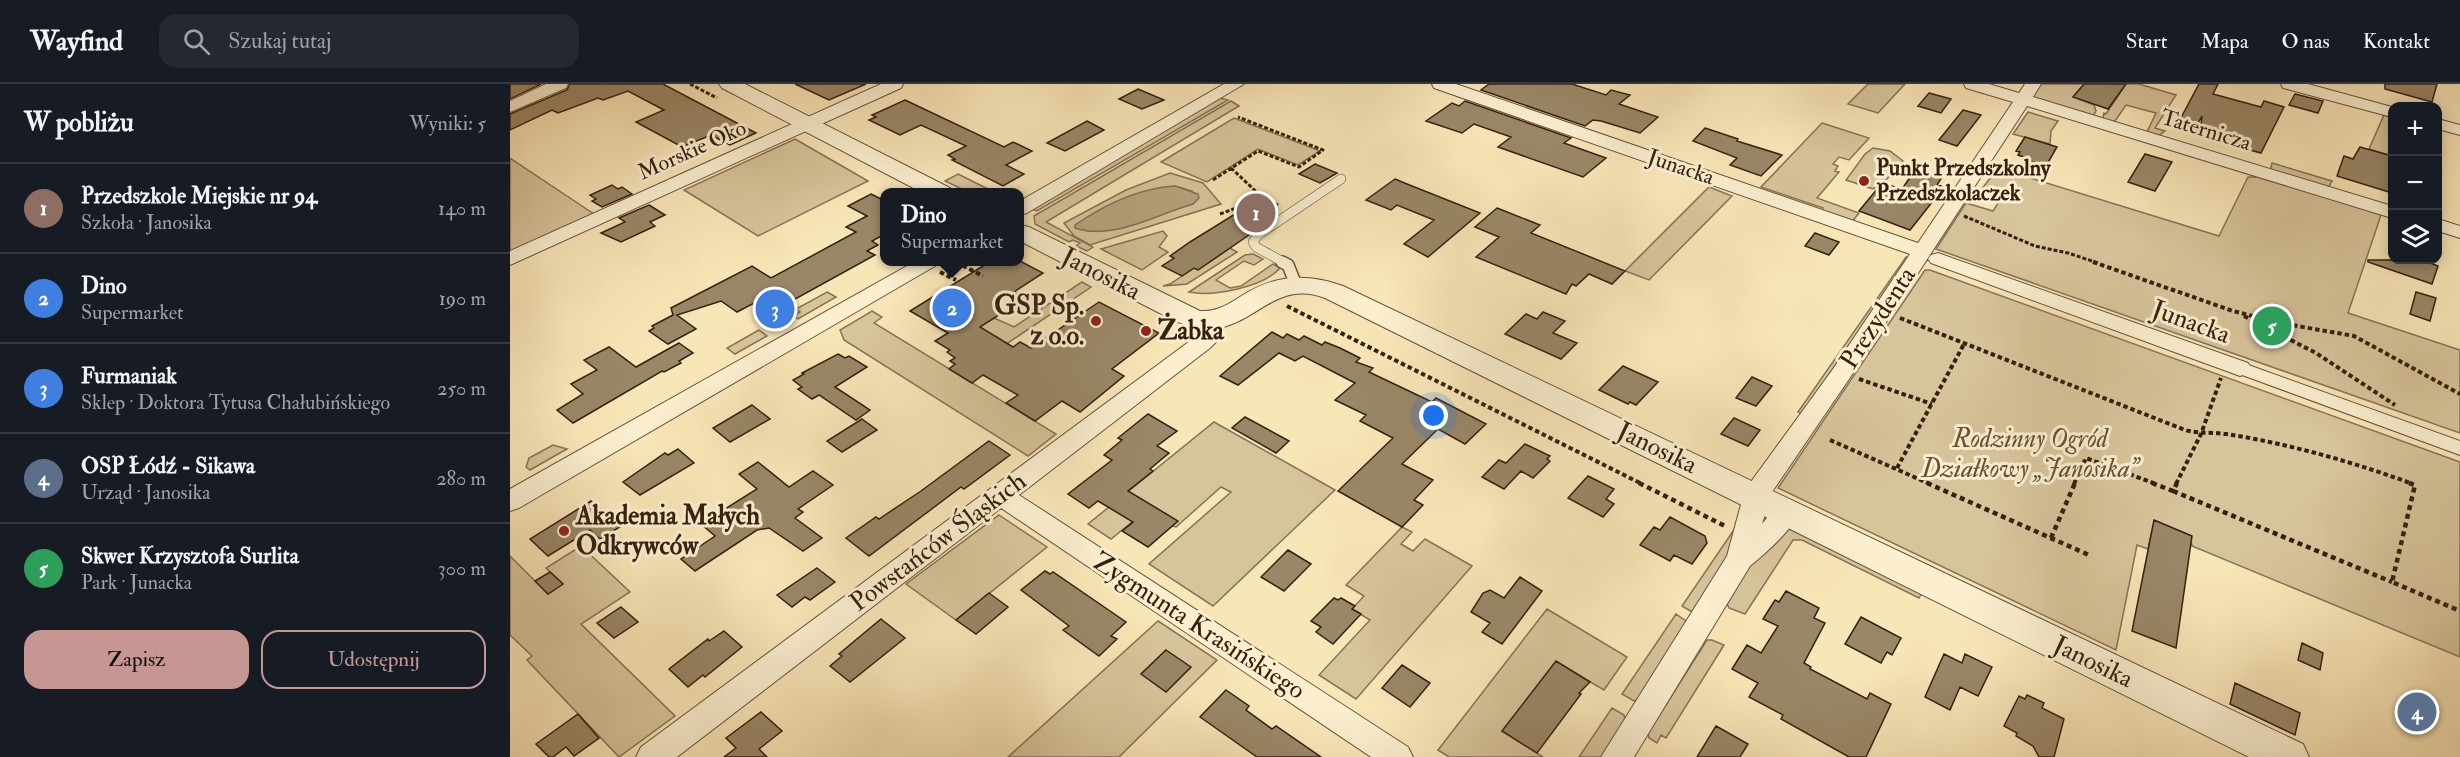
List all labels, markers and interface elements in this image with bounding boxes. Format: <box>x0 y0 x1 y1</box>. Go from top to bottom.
search box <box>159 14 579 68</box>
text: Wayfind <box>30 24 123 59</box>
icon: search <box>180 25 213 58</box>
text: Szukaj tutaj <box>228 27 331 55</box>
text: Start <box>2126 28 2168 55</box>
text: Mapa <box>2201 28 2249 55</box>
text: O nas <box>2282 28 2330 55</box>
text: Kontakt <box>2363 28 2430 55</box>
map controls <box>2388 102 2442 264</box>
button: + <box>2388 102 2442 156</box>
street label: Taternicza <box>2157 103 2256 157</box>
text: W pobliżu <box>24 107 134 139</box>
text: Wyniki: 5 <box>409 111 486 136</box>
street label: Morskie Oko <box>633 114 751 186</box>
street label: Junacka <box>1643 142 1719 192</box>
place label: Punkt Przedszkolny Przedszkolaczek <box>1876 154 2052 207</box>
button: − <box>2388 156 2442 210</box>
marker: Punkt Przedszkolny Przedszkolaczek <box>1857 174 1871 188</box>
text: Przedszkole Miejskie nr 94 <box>81 182 317 210</box>
popup <box>880 188 1024 266</box>
pin: 1 <box>1236 190 1276 236</box>
text: 1 <box>40 196 47 221</box>
text: 140 m <box>438 196 486 221</box>
text: Dino <box>901 201 946 229</box>
text: Szkoła · Janosika <box>81 210 212 235</box>
button: layers <box>2388 210 2442 264</box>
text: Supermarket <box>901 229 1003 254</box>
street label: Janosika <box>1055 240 1147 308</box>
street label: Prezydenta <box>1833 261 1923 375</box>
text: Dino <box>81 272 127 300</box>
text: 2 <box>38 286 49 311</box>
text: 190 m <box>439 286 486 311</box>
pin: 3 <box>756 286 794 332</box>
pin: 2 <box>932 286 972 330</box>
place label: GSP Sp. z o.o. <box>994 290 1084 352</box>
street label: Junacka <box>2147 293 2235 351</box>
text: Supermarket <box>81 300 184 325</box>
pin: 5 <box>2252 304 2292 348</box>
place label: Żabka <box>1158 312 1225 347</box>
marker: GSP Sp. z o.o. <box>1089 314 1103 328</box>
marker: Żabka <box>1139 324 1153 338</box>
text: Furmaniak <box>81 362 177 390</box>
text: 3 <box>40 376 47 401</box>
text: 250 m <box>437 376 486 401</box>
text: Sklep · Doktora Tytusa Chałubińskiego <box>81 390 390 415</box>
your location <box>1419 401 1448 430</box>
street label: Janosika <box>1611 414 1703 481</box>
park label: Rodzinny Ogród Działkowy „Janosika” <box>1921 423 2141 485</box>
text: OSP Łódź - Sikawa <box>81 452 255 480</box>
street label: Powstańców Śląskich <box>842 463 1033 619</box>
text: 4 <box>38 466 49 491</box>
text: 280 m <box>436 466 486 491</box>
text: Urząd · Janosika <box>81 480 210 505</box>
place label: Akademia Małych Odkrywców <box>575 500 760 563</box>
marker: Akademia Małych Odkrywców <box>557 524 571 538</box>
text: Skwer Krzysztofa Surlita <box>81 542 299 570</box>
street label: Zygmunta Krasińskiego <box>1087 545 1311 707</box>
text: 5 <box>39 556 48 581</box>
text: 300 m <box>438 556 486 581</box>
text: Park · Junacka <box>81 570 192 595</box>
street label: Janosika <box>2047 628 2139 695</box>
button: Zapisz <box>24 630 249 689</box>
button: Udostępnij <box>261 630 486 689</box>
pin: 4 <box>2398 690 2436 734</box>

